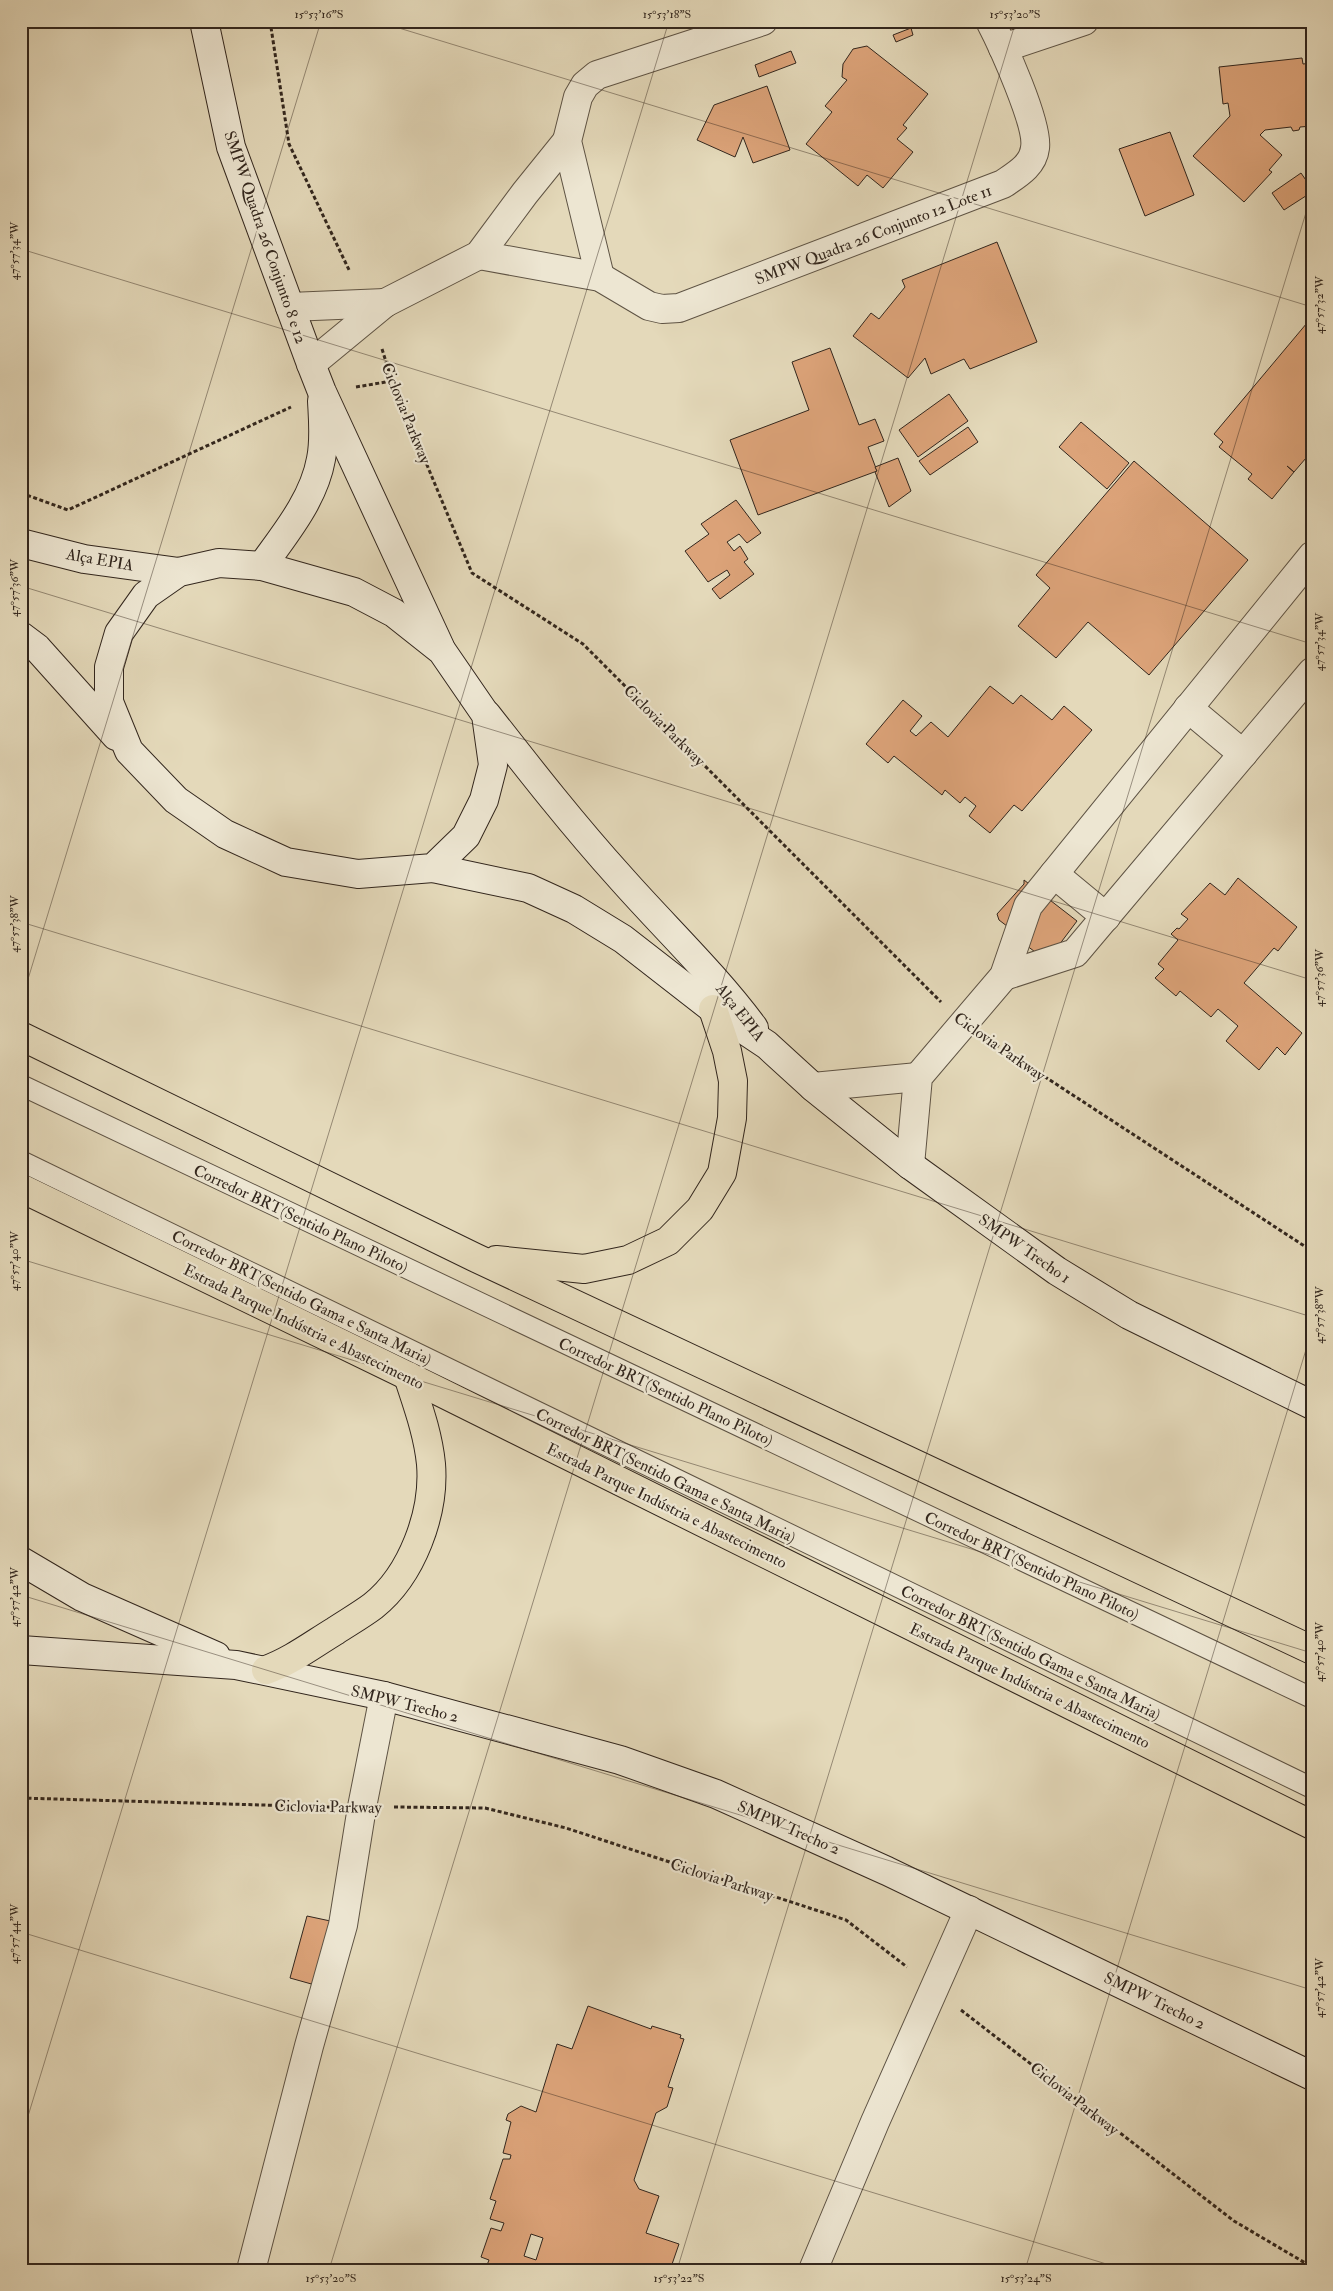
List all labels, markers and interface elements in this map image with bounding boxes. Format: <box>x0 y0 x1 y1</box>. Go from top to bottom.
text: 15°53'16"S <box>295 7 343 22</box>
text: 15°53'18"S <box>643 7 691 22</box>
text: 15°53'20"S <box>990 7 1040 22</box>
street label: SMPW Quadra 26 Conjunto 8 e 12 <box>219 128 311 346</box>
street label: SMPW Quadra 26 Conjunto 12 Lote 11 <box>752 180 995 289</box>
text: 47°57'34"W <box>7 221 22 280</box>
text: 47°57'32"W <box>1312 275 1327 334</box>
street label: Ciclovia Parkway <box>377 360 436 468</box>
street label: Alça EPIA <box>64 544 135 576</box>
text: 47°57'36"W <box>7 558 22 617</box>
text: 47°57'34"W <box>1312 612 1327 671</box>
street label: Ciclovia Parkway <box>619 681 710 771</box>
text: 47°57'38"W <box>7 894 22 953</box>
text: 47°57'36"W <box>1312 948 1327 1007</box>
street label: Alça EPIA <box>711 979 769 1046</box>
street label: Ciclovia Parkway <box>950 1008 1050 1086</box>
street label: Corredor BRT(Sentido Plano Piloto) <box>190 1160 411 1278</box>
street label: SMPW Trecho 1 <box>975 1210 1074 1288</box>
street label: Corredor BRT(Sentido Gama e Santa Maria) <box>168 1226 435 1370</box>
text: 47°57'40"W <box>7 1230 22 1291</box>
street label: Estrada Parque Indústria e Abastecimento <box>180 1260 427 1394</box>
text: 47°57'38"W <box>1312 1285 1327 1344</box>
street label: Corredor BRT(Sentido Plano Piloto) <box>555 1333 776 1451</box>
street label: Corredor BRT(Sentido Gama e Santa Maria) <box>532 1404 799 1548</box>
street label: Estrada Parque Indústria e Abastecimento <box>543 1439 790 1573</box>
street label: Corredor BRT(Sentido Plano Piloto) <box>921 1507 1142 1625</box>
text: 47°57'42"W <box>7 1566 22 1627</box>
street label: Corredor BRT(Sentido Gama e Santa Maria) <box>897 1581 1164 1725</box>
street label: Estrada Parque Indústria e Abastecimento <box>906 1619 1153 1753</box>
text: 47°57'40"W <box>1312 1621 1327 1682</box>
street label: SMPW Trecho 2 <box>349 1681 461 1727</box>
street label: Ciclovia Parkway <box>274 1796 383 1818</box>
street label: SMPW Trecho 2 <box>734 1796 843 1859</box>
street label: Ciclovia Parkway <box>668 1854 777 1906</box>
text: 47°57'44"W <box>7 1903 22 1964</box>
text: 47°57'42"W <box>1312 1957 1327 2018</box>
street label: SMPW Trecho 2 <box>1101 1968 1208 2034</box>
street label: Ciclovia Parkway <box>1026 2058 1124 2140</box>
text: 15°53'20"S <box>306 2271 356 2286</box>
text: 15°53'22"S <box>654 2271 704 2286</box>
text: 15°53'24"S <box>1000 2271 1052 2286</box>

